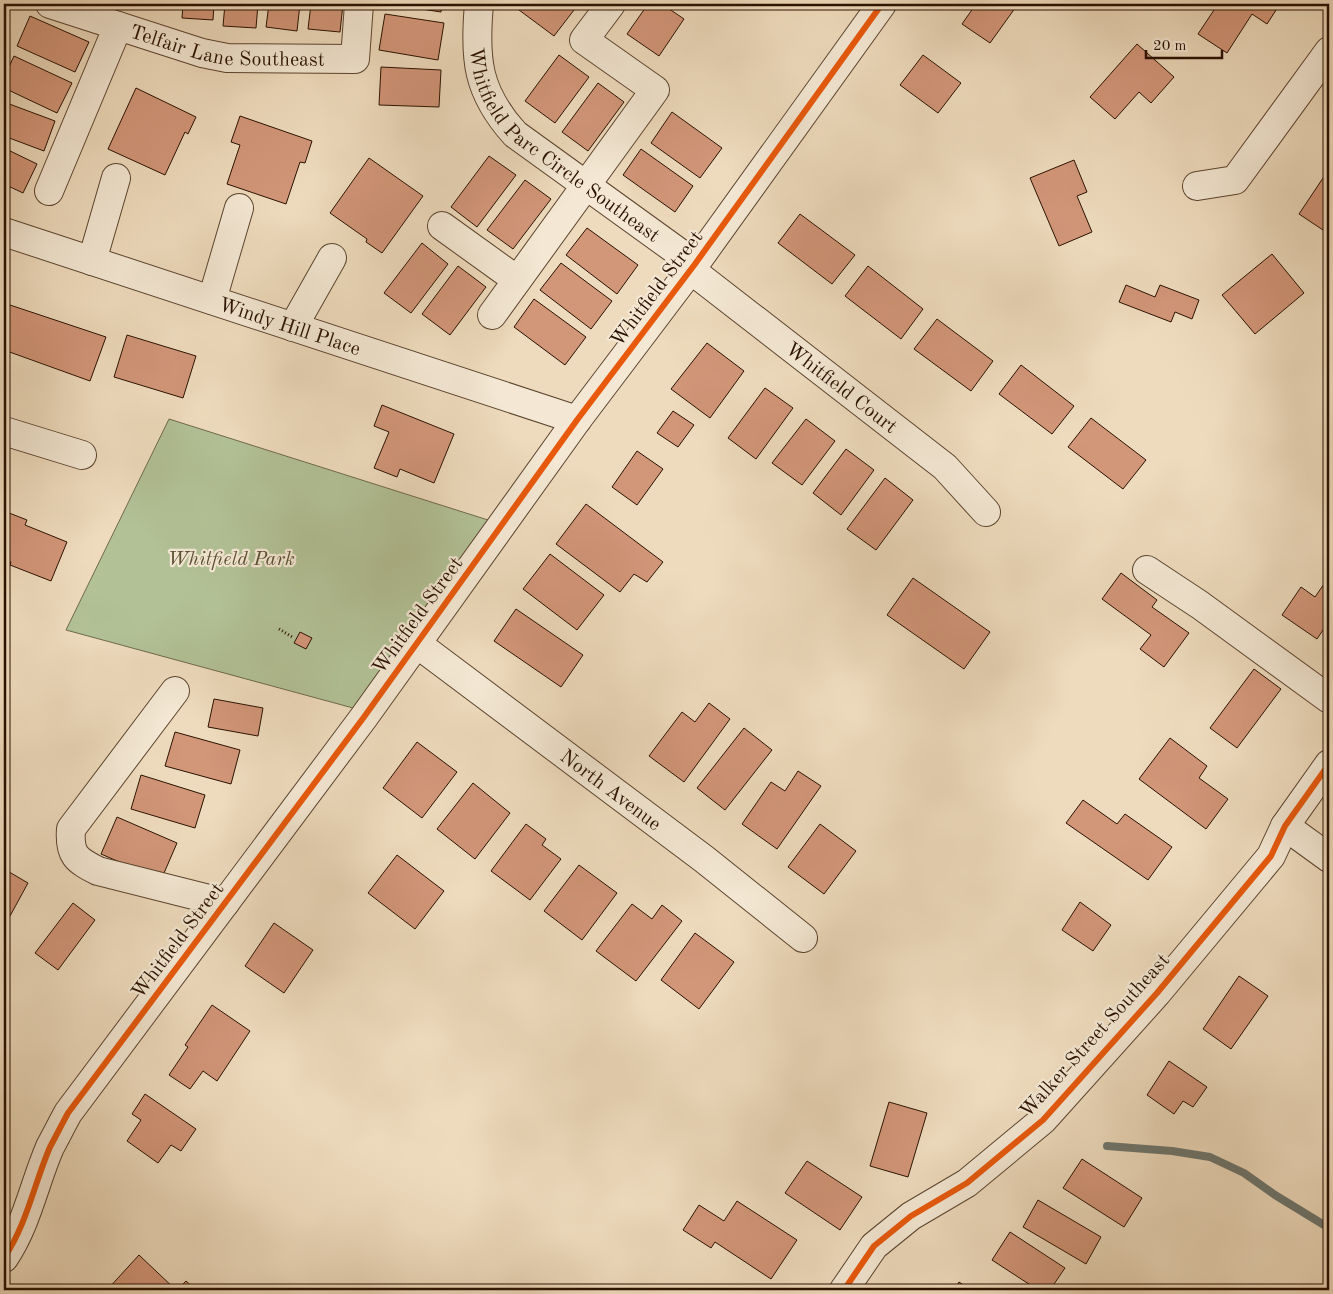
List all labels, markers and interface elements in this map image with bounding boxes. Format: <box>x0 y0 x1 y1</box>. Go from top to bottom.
street label: Telfair Lane Southeast <box>127 22 325 71</box>
scale bar <box>1146 28 1222 60</box>
text: 20 m <box>1153 39 1187 54</box>
street label: Whitfield Parc Circle Southeast <box>465 47 663 247</box>
street label: Whitfield Street <box>608 228 707 351</box>
street label: Windy Hill Place <box>216 295 363 360</box>
street label: Whitfield Court <box>781 339 900 438</box>
park label: Whitfield Park <box>167 550 295 570</box>
street label: Whitfield Street <box>370 554 468 678</box>
street label: North Avenue <box>556 747 664 835</box>
street label: Whitfield Street <box>129 880 228 1003</box>
street label: Walker Street Southeast <box>1017 951 1174 1122</box>

